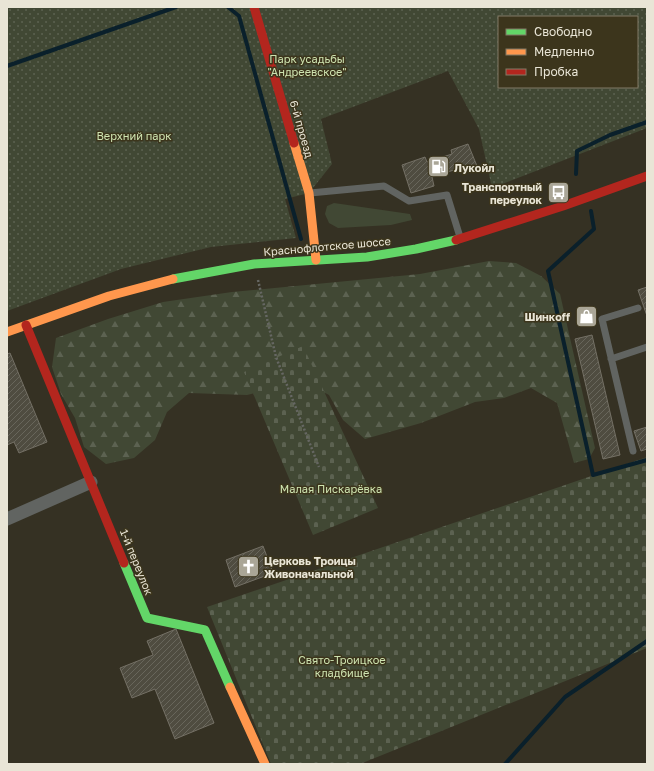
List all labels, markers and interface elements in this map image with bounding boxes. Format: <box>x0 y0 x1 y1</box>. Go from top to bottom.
legend <box>498 16 638 88</box>
text: Свободно <box>534 24 592 39</box>
text: Медленно <box>534 44 594 59</box>
park label: Парк усадьбы "Андреевское" <box>267 52 347 78</box>
text: Пробка <box>534 64 578 79</box>
street label: 6-й проезд <box>288 99 316 160</box>
park label: Верхний парк <box>96 129 172 142</box>
fuel station icon: Лукойл <box>425 154 451 180</box>
place label: Лукойл <box>454 161 495 174</box>
bus stop icon: Транспортный переулок <box>545 179 571 205</box>
place label: Транспортный переулок <box>462 180 543 206</box>
street label: Краснофлотское шоссе <box>263 234 391 258</box>
shop icon: Шинкoff <box>573 303 599 329</box>
place label: Шинкoff <box>524 310 570 323</box>
park label: Малая Пискарёвка <box>280 482 382 495</box>
street label: 1-й переулок <box>118 527 156 598</box>
church icon: Церковь Троицы Живоначальной <box>236 553 262 579</box>
place label: Церковь Троицы Живоначальной <box>264 554 356 580</box>
park label: Свято-Троицкое кладбище <box>298 653 386 679</box>

